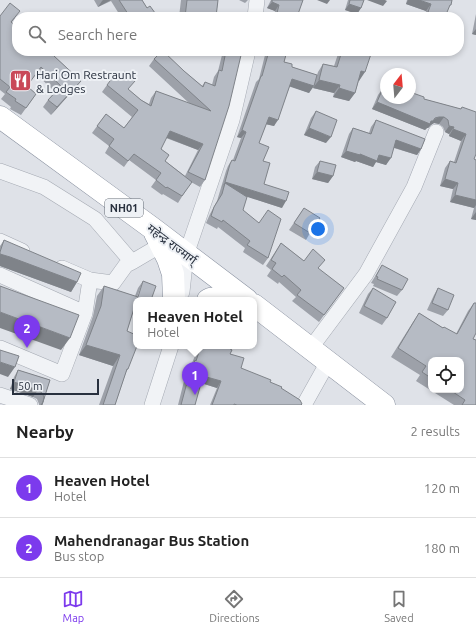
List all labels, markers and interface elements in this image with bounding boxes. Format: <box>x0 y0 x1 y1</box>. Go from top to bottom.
search box <box>12 12 464 56</box>
icon: search <box>26 23 48 45</box>
text: Search here <box>58 26 137 43</box>
restaurant icon: Hari Om Restraunt & Lodges <box>8 68 34 94</box>
place label: Hari Om Restraunt & Lodges <box>36 68 137 95</box>
north arrow <box>380 68 416 104</box>
road number: NH01 <box>105 199 143 217</box>
your location <box>308 219 328 239</box>
street label: महेन्द्र राज्मार्ग् <box>144 220 201 269</box>
popup <box>133 297 257 349</box>
text: Heaven Hotel <box>147 308 243 325</box>
pin: 2 <box>14 315 40 348</box>
text: Hotel <box>147 325 180 339</box>
map controls <box>428 357 464 393</box>
button: locate <box>428 357 464 393</box>
pin: 1 <box>182 362 208 395</box>
scale bar <box>12 377 99 396</box>
text: 50 m <box>18 380 42 392</box>
text: Nearby <box>16 422 74 441</box>
text: 2 results <box>410 424 460 438</box>
text: Heaven Hotel <box>54 472 150 489</box>
text: 1 <box>25 481 33 495</box>
text: 120 m <box>424 481 460 495</box>
text: Hotel <box>54 489 86 503</box>
text: Mahendranagar Bus Station <box>54 532 249 549</box>
text: 2 <box>25 541 33 555</box>
text: 180 m <box>424 541 460 555</box>
text: Bus stop <box>54 549 104 563</box>
tab: Map <box>62 588 84 624</box>
tab: Directions <box>209 588 260 624</box>
tab: Saved <box>384 588 414 624</box>

